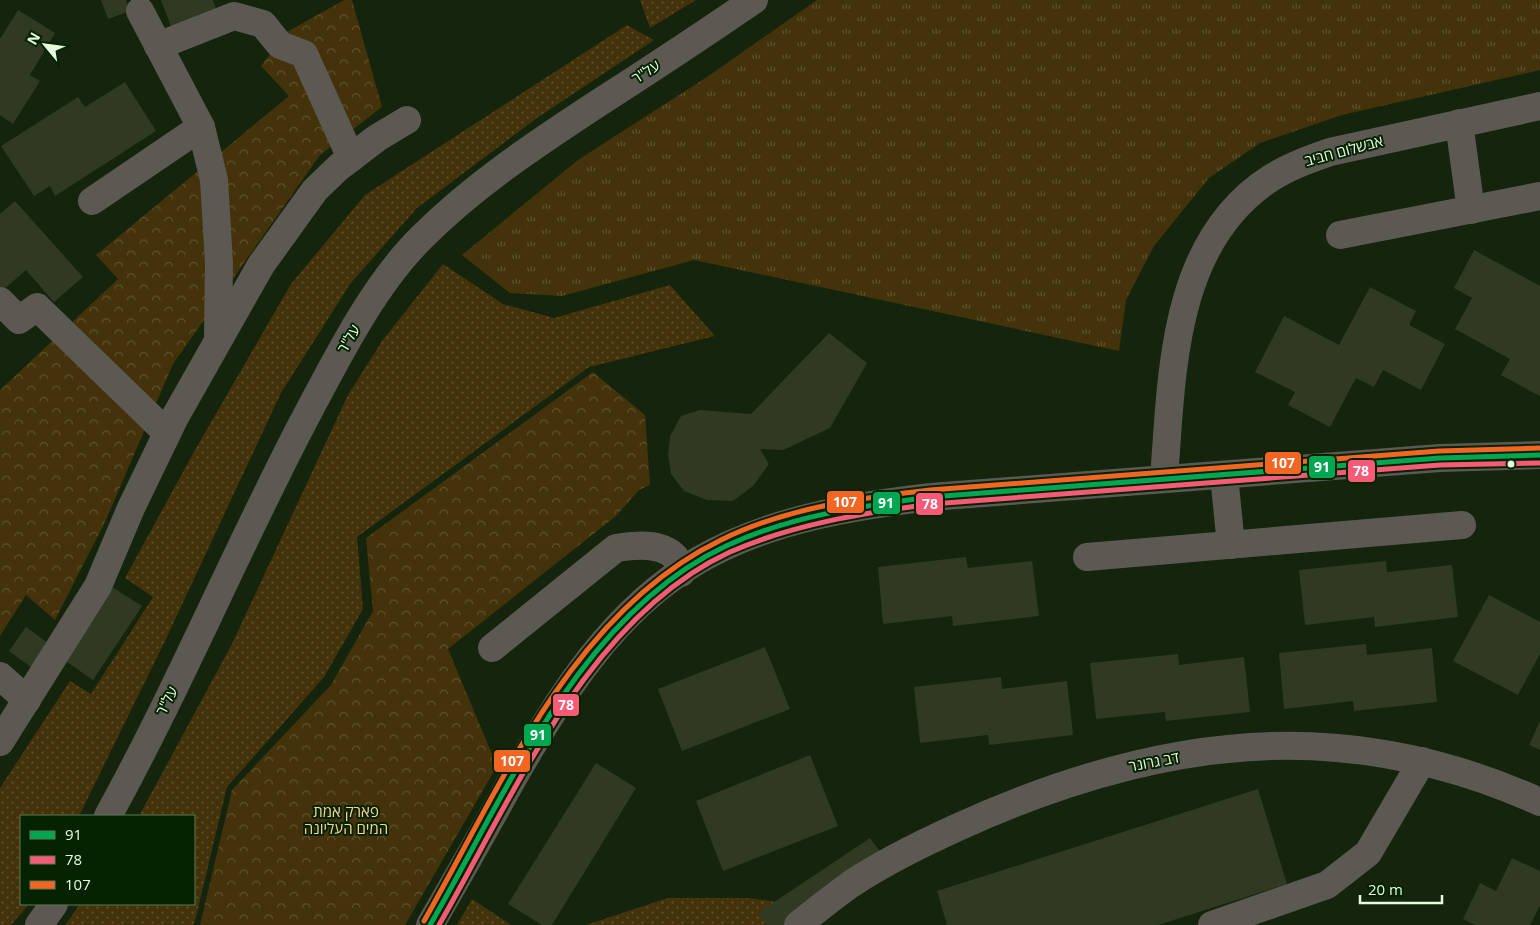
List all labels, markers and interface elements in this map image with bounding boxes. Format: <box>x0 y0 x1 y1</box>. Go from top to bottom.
north arrow <box>20 20 70 70</box>
text: N <box>22 29 44 48</box>
street label: על"ר <box>628 55 663 88</box>
street label: אבשלום חביב <box>1302 130 1385 170</box>
street label: על"ר <box>332 321 364 356</box>
line badge: 107 <box>1264 451 1302 475</box>
text: 107 <box>1271 453 1295 472</box>
line badge: 91 <box>1308 455 1336 479</box>
text: 91 <box>1314 457 1330 476</box>
line badge: 78 <box>1347 459 1376 483</box>
unlabelled marker <box>1506 459 1516 469</box>
text: 78 <box>1353 461 1369 480</box>
line badge: 107 <box>826 490 865 514</box>
line badge: 91 <box>872 491 901 515</box>
text: 107 <box>833 492 857 511</box>
line badge: 78 <box>915 492 944 516</box>
text: 91 <box>878 493 894 512</box>
text: 78 <box>922 494 938 513</box>
street label: על"ר <box>150 683 182 718</box>
line badge: 78 <box>552 693 580 717</box>
text: 78 <box>558 695 574 714</box>
line badge: 91 <box>523 723 552 747</box>
text: 91 <box>530 725 546 744</box>
street label: דב גרונר <box>1127 746 1181 776</box>
line badge: 107 <box>493 749 531 773</box>
text: 107 <box>500 751 524 770</box>
park label: פארק אמת המים העליונה <box>304 801 388 838</box>
legend <box>20 815 195 905</box>
text: 91 <box>65 824 82 844</box>
text: 78 <box>65 849 82 869</box>
scale bar <box>1360 872 1442 904</box>
text: 107 <box>65 874 91 894</box>
text: 20 m <box>1368 879 1403 899</box>

